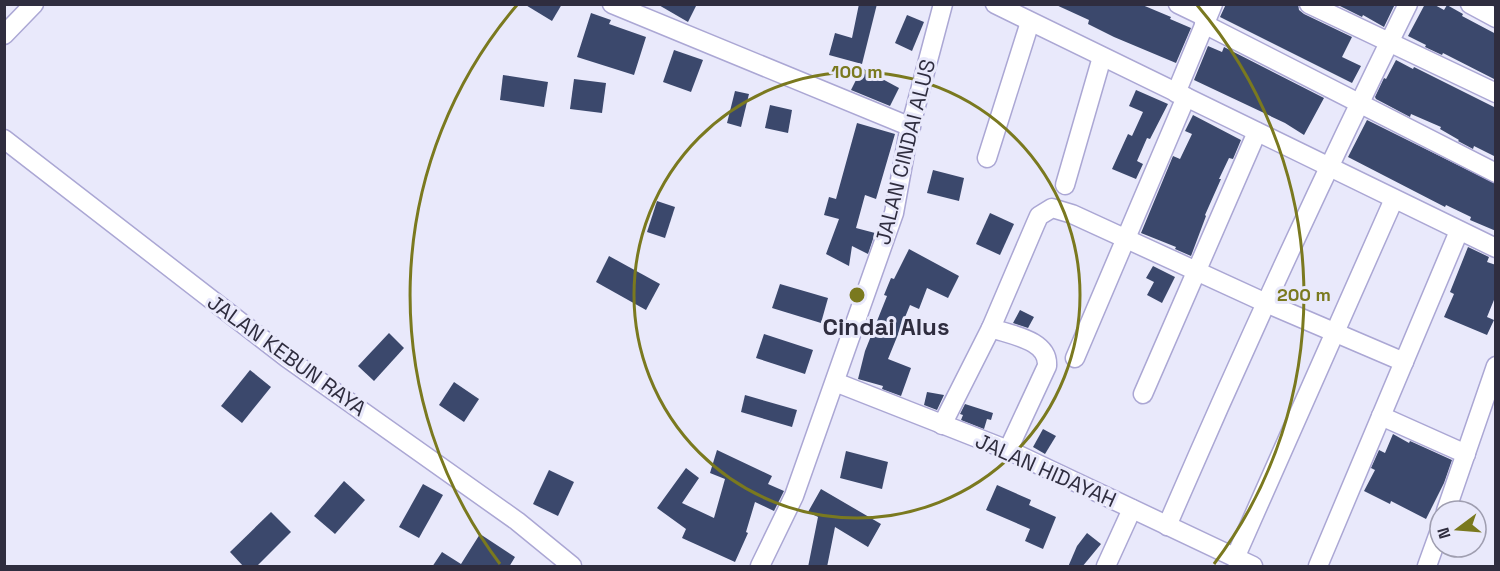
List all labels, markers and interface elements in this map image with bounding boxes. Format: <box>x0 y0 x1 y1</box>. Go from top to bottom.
street label: JALAN CINDAI ALUS <box>869 57 941 247</box>
text: 100 m <box>831 60 883 83</box>
text: 200 m <box>1277 283 1331 306</box>
centre of rings <box>847 285 867 305</box>
street label: JALAN KEBUN RAYA <box>202 288 372 422</box>
district label: Cindai Alus <box>823 311 949 342</box>
street label: JALAN HIDAYAH <box>971 427 1121 513</box>
north arrow <box>1428 499 1488 559</box>
text: N <box>1432 525 1456 541</box>

